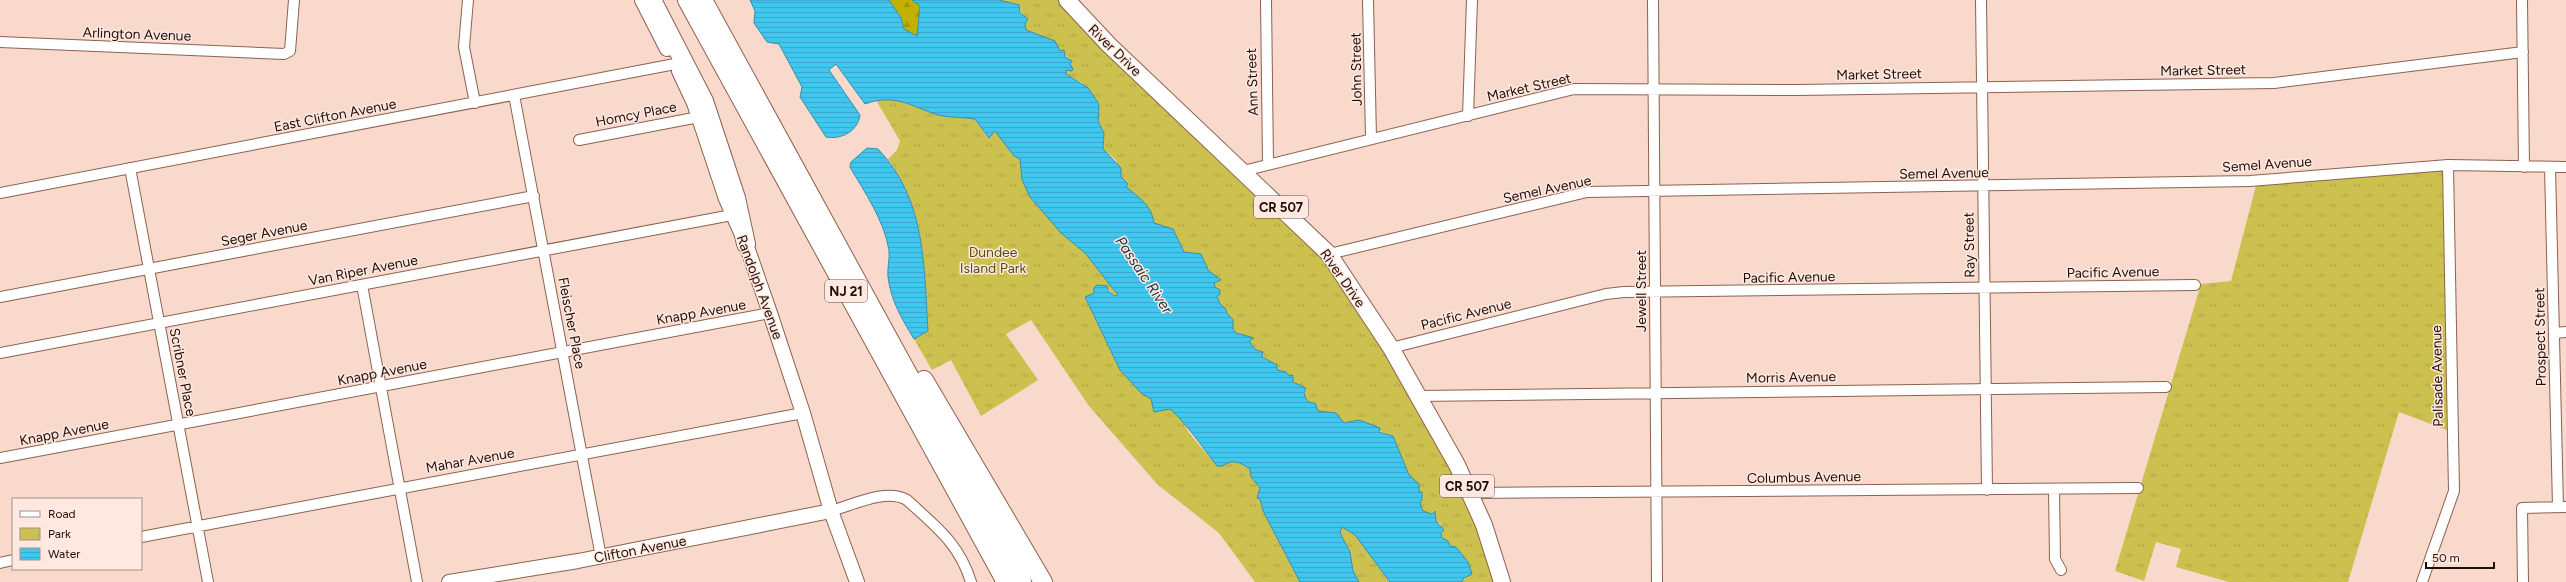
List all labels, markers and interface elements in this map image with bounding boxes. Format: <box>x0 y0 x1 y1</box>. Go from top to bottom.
street label: River Drive <box>1085 21 1145 80</box>
street label: Arlington Avenue <box>82 24 192 45</box>
street label: John Street <box>1347 32 1366 106</box>
street label: Ann Street <box>1243 48 1262 116</box>
street label: Market Street <box>2160 61 2246 80</box>
street label: Market Street <box>1836 65 1922 84</box>
street label: Market Street <box>1485 70 1573 105</box>
street label: East Clifton Avenue <box>272 95 398 136</box>
street label: Homcy Place <box>594 98 678 131</box>
street label: Semel Avenue <box>2222 153 2313 176</box>
street label: Semel Avenue <box>1899 164 1989 183</box>
street label: Semel Avenue <box>1501 172 1593 207</box>
road number: CR 507 <box>1254 196 1308 218</box>
street label: Ray Street <box>1960 212 1979 278</box>
street label: Seger Avenue <box>219 217 309 250</box>
street label: Randolph Avenue <box>733 233 786 342</box>
water label: Passaic River <box>1112 233 1177 318</box>
park label: Dundee Island Park <box>960 244 1027 277</box>
street label: River Drive <box>1316 246 1369 311</box>
street label: Jewell Street <box>1633 250 1650 332</box>
street label: Van Riper Avenue <box>307 251 420 289</box>
street label: Pacific Avenue <box>2067 263 2160 282</box>
street label: Pacific Avenue <box>1743 268 1836 287</box>
street label: Fleischer Place <box>554 276 589 371</box>
road number: NJ 21 <box>825 280 867 302</box>
street label: Prospect Street <box>2531 287 2550 387</box>
street label: Pacific Avenue <box>1419 295 1514 334</box>
street label: Knapp Avenue <box>655 296 748 329</box>
street label: Palisade Avenue <box>2428 325 2447 427</box>
street label: Scribner Place <box>166 327 199 418</box>
street label: Knapp Avenue <box>336 355 429 390</box>
street label: Morris Avenue <box>1746 368 1836 387</box>
street label: Knapp Avenue <box>18 415 111 450</box>
street label: Mahar Avenue <box>425 444 516 477</box>
street label: Columbus Avenue <box>1747 468 1862 487</box>
road number: CR 507 <box>1440 475 1494 497</box>
legend <box>12 498 142 570</box>
text: Road <box>48 507 76 521</box>
text: Park <box>48 527 71 541</box>
street label: Clifton Avenue <box>593 532 688 567</box>
scale bar <box>2426 544 2494 570</box>
text: Water <box>48 547 80 561</box>
text: 50 m <box>2432 551 2460 565</box>

